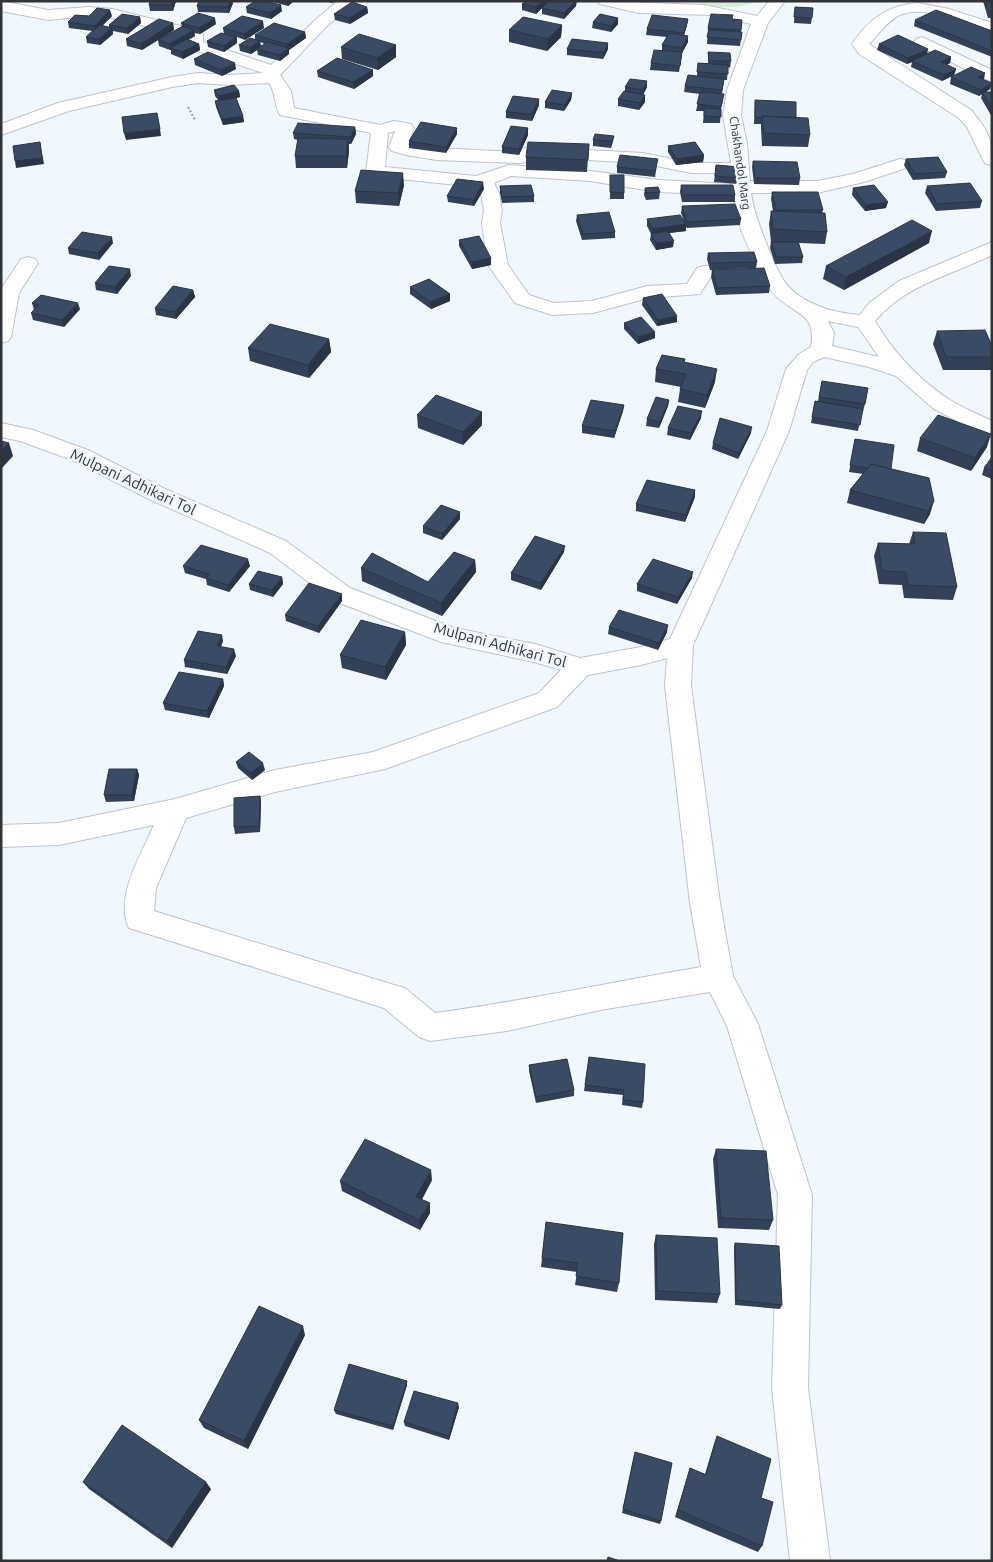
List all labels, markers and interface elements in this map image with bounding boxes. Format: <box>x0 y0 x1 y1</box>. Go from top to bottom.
street label: Chakhandol Marg <box>727 115 753 211</box>
street label: Mulpani Adhikari Tol <box>68 445 199 518</box>
street label: Mulpani Adhikari Tol <box>432 619 568 670</box>

